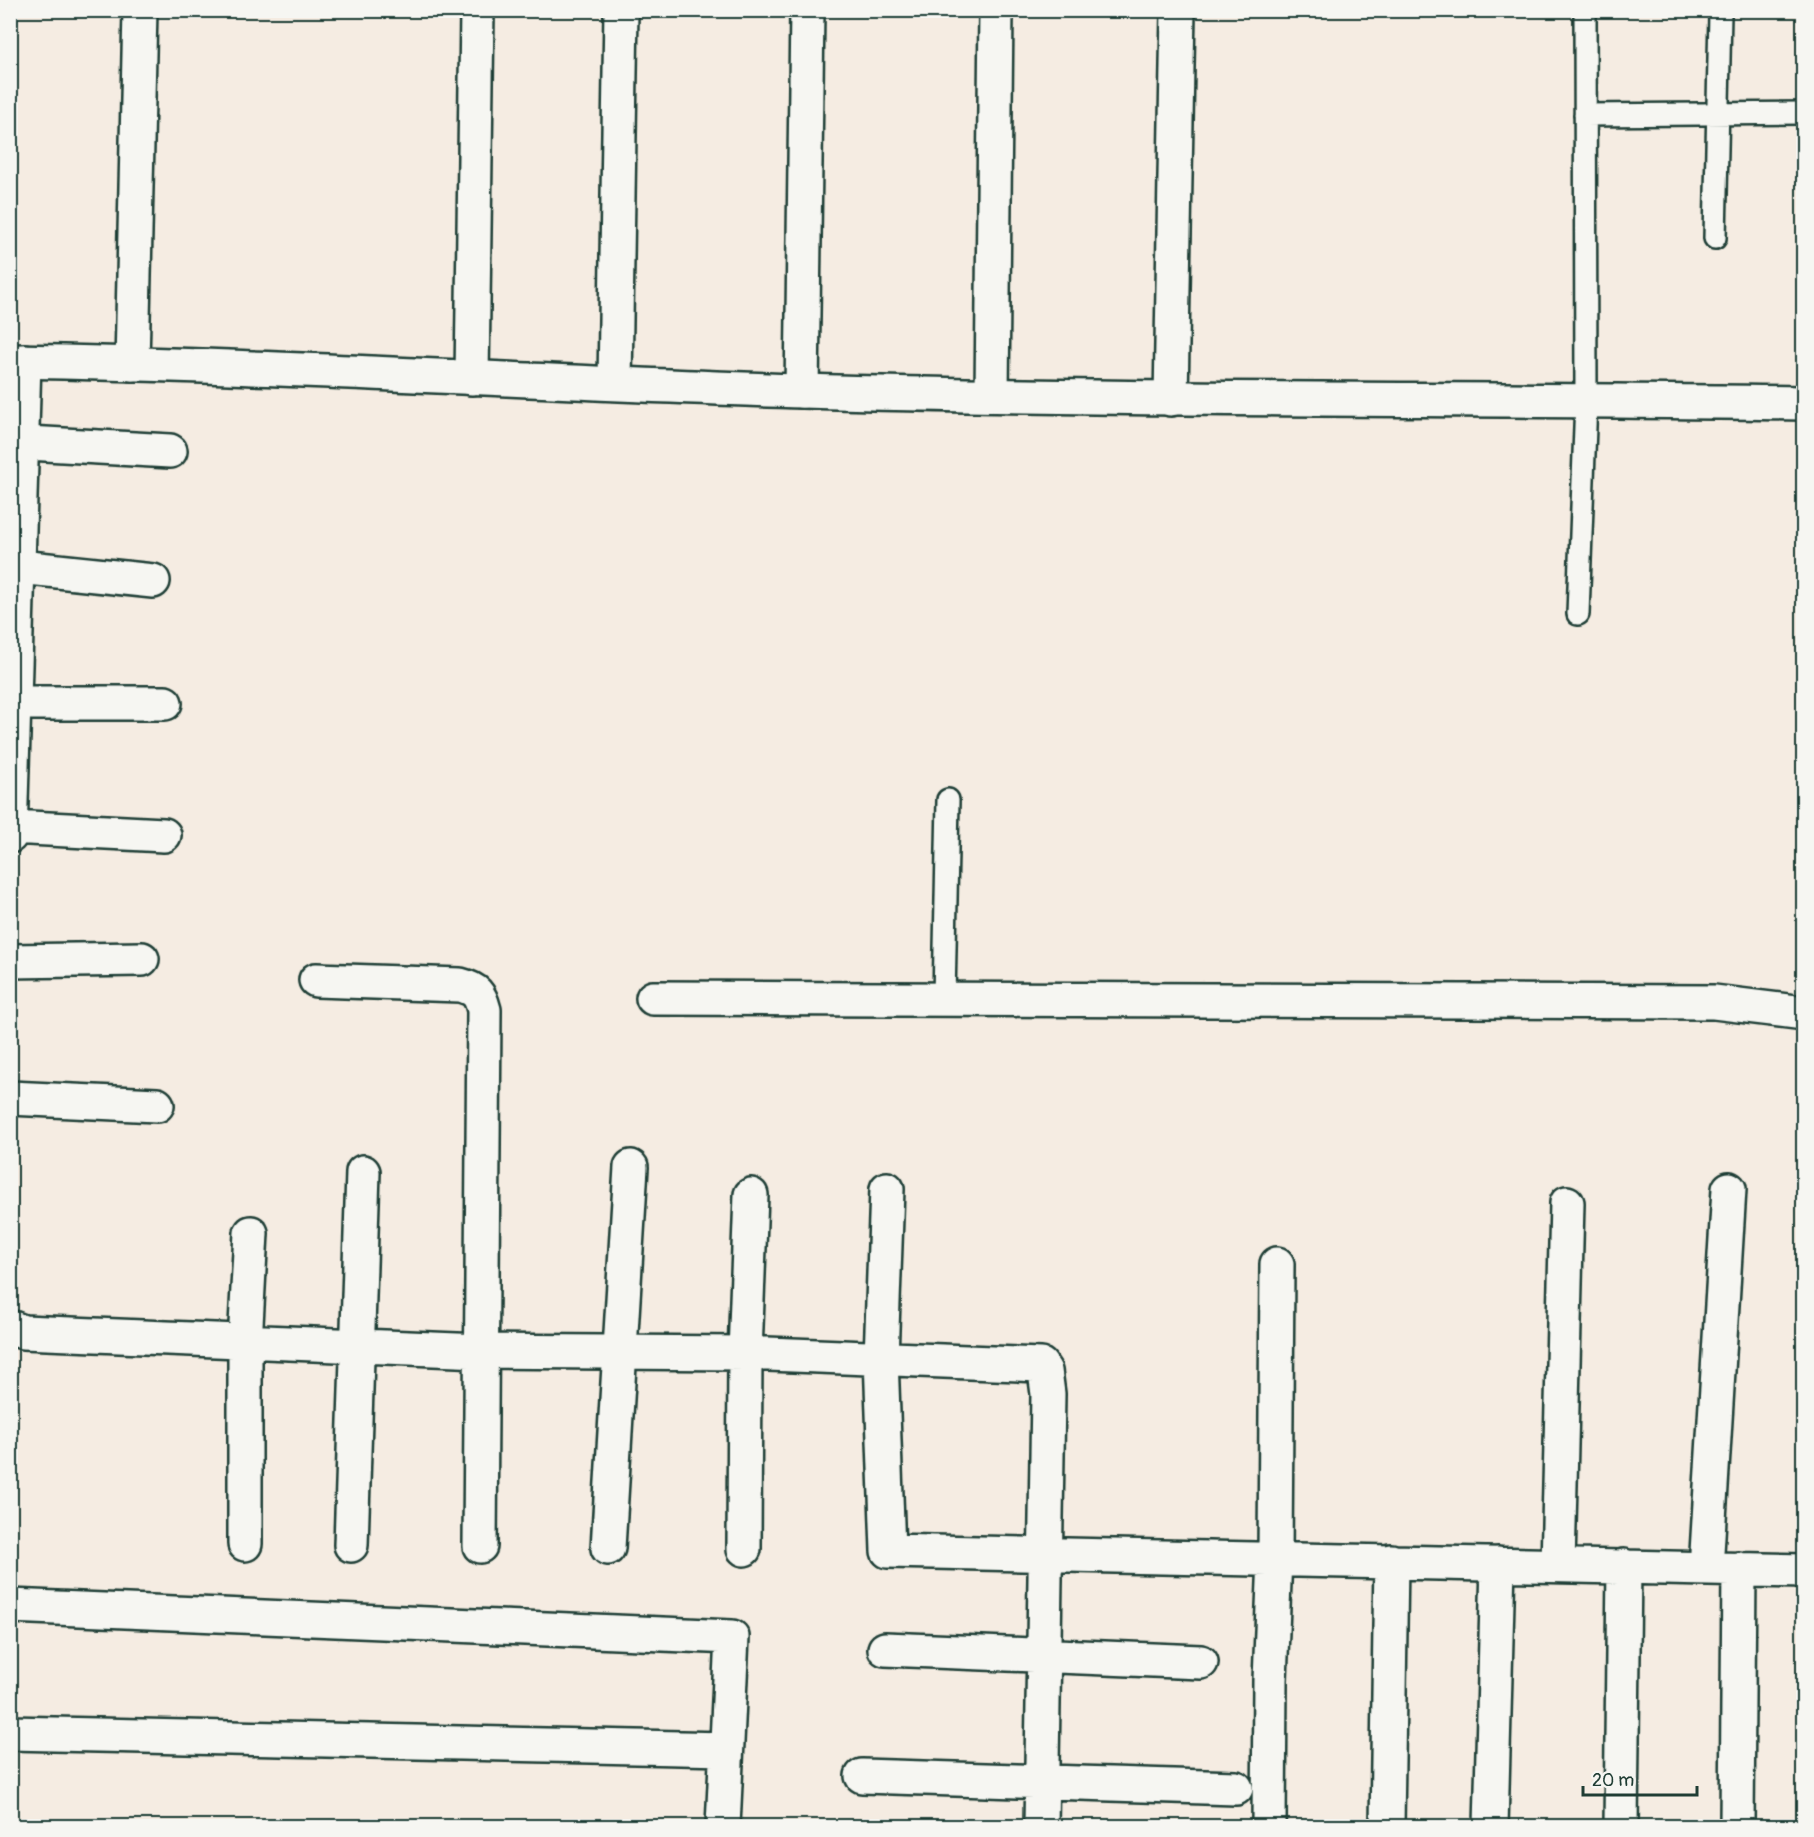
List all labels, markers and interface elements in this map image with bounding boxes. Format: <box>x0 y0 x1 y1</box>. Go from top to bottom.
scale bar <box>1583 1759 1697 1797</box>
text: 20 m <box>1592 1769 1634 1792</box>

